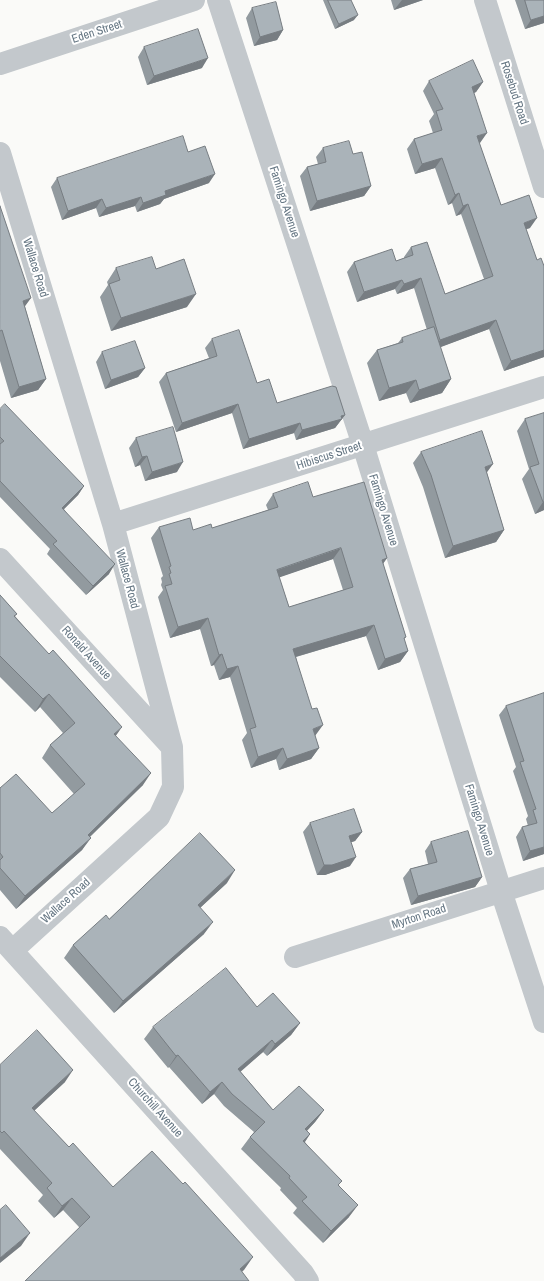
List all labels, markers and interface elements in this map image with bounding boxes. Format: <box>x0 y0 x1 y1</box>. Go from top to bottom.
street label: Eden Street <box>70 17 124 47</box>
street label: Rosebud Road <box>497 60 531 126</box>
street label: Famingo Avenue <box>266 164 302 240</box>
street label: Wallace Road <box>19 237 51 299</box>
street label: Hibiscus Street <box>295 439 363 473</box>
street label: Famingo Avenue <box>365 472 401 548</box>
street label: Wallace Road <box>112 548 142 610</box>
street label: Ronald Avenue <box>58 623 114 683</box>
street label: Famingo Avenue <box>461 782 497 858</box>
street label: Wallace Road <box>39 875 93 927</box>
street label: Myrton Road <box>390 901 448 933</box>
street label: Churchill Avenue <box>125 1075 185 1141</box>

